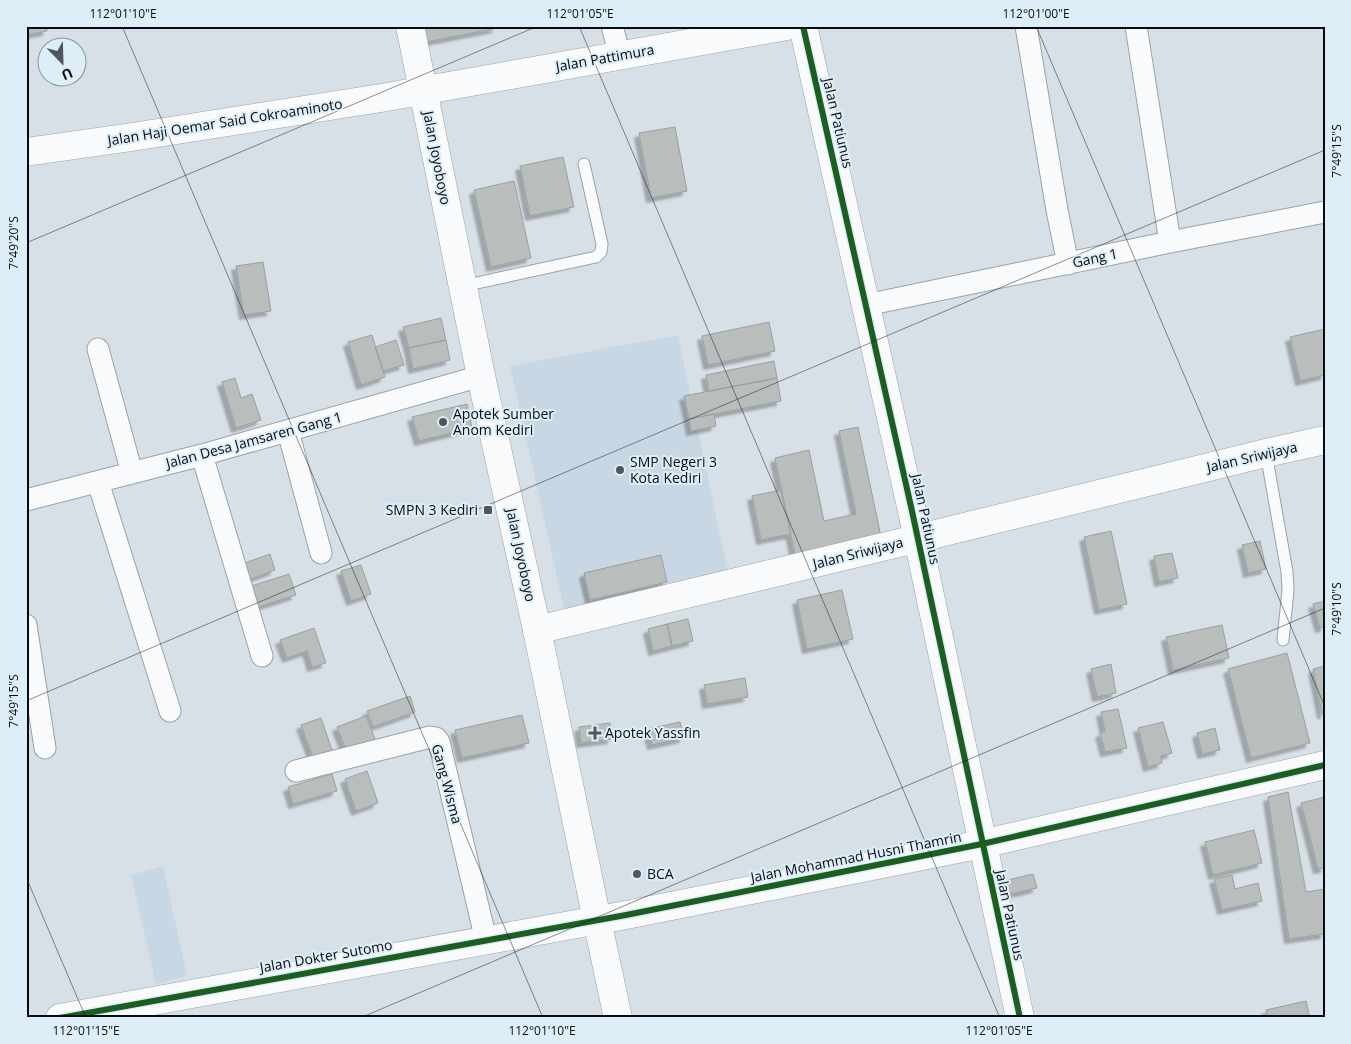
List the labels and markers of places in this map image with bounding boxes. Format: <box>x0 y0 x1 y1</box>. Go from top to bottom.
place label: Apotek Sumber Anom Kediri <box>453 404 554 439</box>
marker: Apotek Sumber Anom Kediri <box>437 416 449 428</box>
place label: SMP Negeri 3 Kota Kediri <box>630 452 717 487</box>
marker: SMP Negeri 3 Kota Kediri <box>614 464 626 476</box>
place label: SMPN 3 Kediri <box>386 500 478 519</box>
marker: SMPN 3 Kediri <box>482 504 494 516</box>
place label: Apotek Yassfin <box>605 723 700 742</box>
marker: Apotek Yassfin <box>589 727 601 739</box>
place label: BCA <box>647 864 674 883</box>
marker: BCA <box>631 868 643 880</box>

